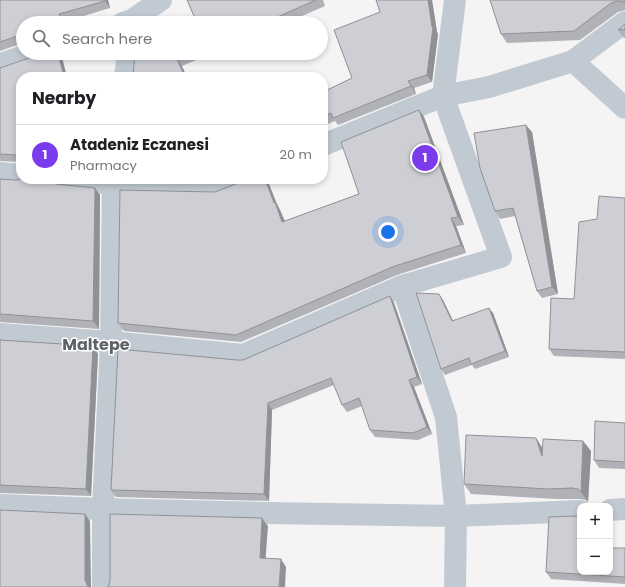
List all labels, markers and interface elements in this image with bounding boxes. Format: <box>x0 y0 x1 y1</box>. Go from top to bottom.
search box <box>16 16 328 60</box>
icon: search <box>30 27 52 49</box>
text: Search here <box>62 28 152 49</box>
text: Nearby <box>32 86 96 110</box>
text: Atadeniz Eczanesi <box>70 134 209 155</box>
pin: 1 <box>412 143 438 173</box>
text: 1 <box>43 145 47 164</box>
text: 20 m <box>279 145 312 164</box>
text: Pharmacy <box>70 156 137 175</box>
your location <box>378 222 398 242</box>
district label: Maltepe <box>62 333 130 356</box>
map controls <box>577 503 613 575</box>
button: + <box>577 503 613 539</box>
button: − <box>577 539 613 575</box>

